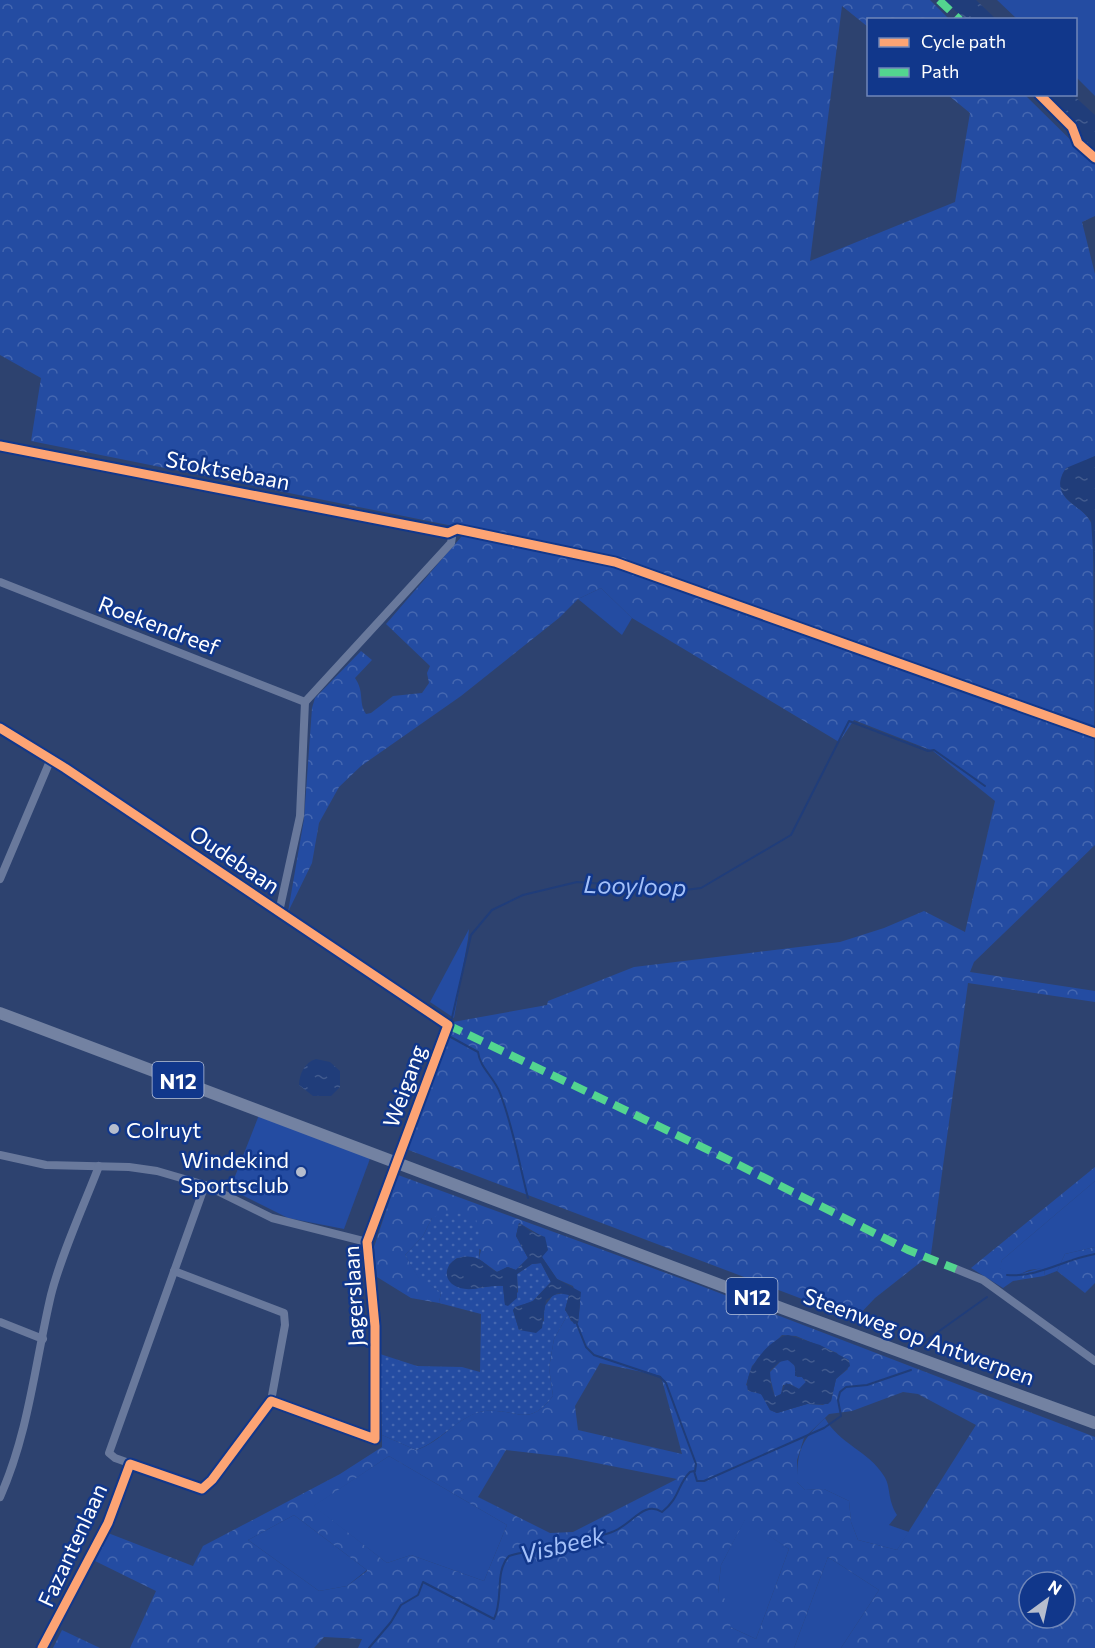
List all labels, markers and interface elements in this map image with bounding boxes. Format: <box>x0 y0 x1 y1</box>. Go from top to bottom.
legend <box>867 18 1077 96</box>
text: Cycle path <box>921 30 1006 52</box>
text: Path <box>921 60 959 82</box>
street label: Stoktsebaan <box>164 445 292 495</box>
street label: Roekendreef <box>95 590 224 661</box>
street label: Oudebaan <box>185 819 285 899</box>
water label: Looyloop <box>583 869 687 901</box>
street label: Weigang <box>377 1041 431 1131</box>
road number: N12 <box>152 1062 204 1098</box>
place label: Colruyt <box>126 1116 201 1143</box>
marker: Colruyt <box>107 1122 121 1136</box>
place label: Windekind Sportsclub <box>180 1146 289 1198</box>
marker: Windekind Sportsclub <box>294 1165 308 1179</box>
street label: Jagerslaan <box>337 1245 369 1347</box>
road number: N12 <box>726 1278 777 1314</box>
street label: Steenweg op Antwerpen <box>800 1282 1038 1390</box>
street label: Fazantenlaan <box>32 1479 112 1611</box>
water label: Visbeek <box>517 1519 608 1568</box>
north arrow <box>1017 1570 1077 1630</box>
text: N <box>1045 1576 1066 1598</box>

